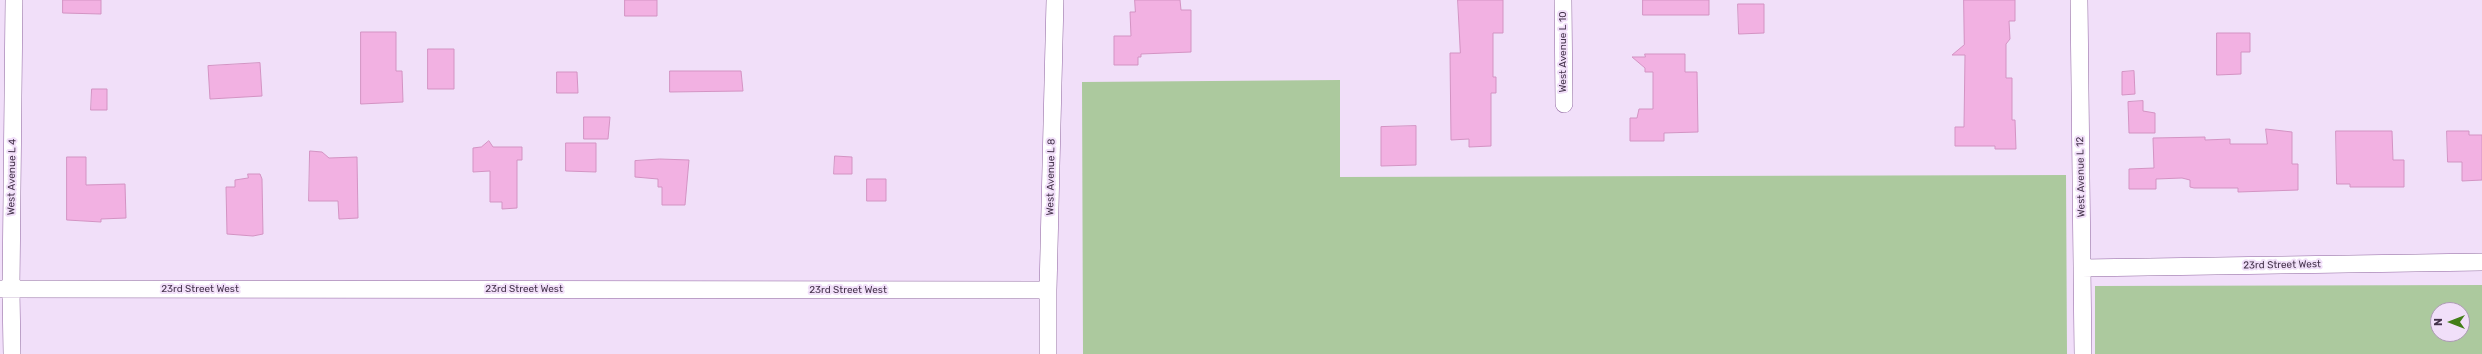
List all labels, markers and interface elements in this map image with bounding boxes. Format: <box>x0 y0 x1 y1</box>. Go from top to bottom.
street label: West Avenue L 10 <box>1557 11 1569 93</box>
street label: West Avenue L 12 <box>2074 137 2088 217</box>
street label: West Avenue L 4 <box>5 139 19 215</box>
street label: West Avenue L 8 <box>1044 139 1058 215</box>
street label: 23rd Street West <box>2243 258 2321 272</box>
street label: 23rd Street West <box>161 283 239 295</box>
street label: 23rd Street West <box>485 283 563 295</box>
street label: 23rd Street West <box>809 284 887 296</box>
north arrow <box>2430 302 2470 342</box>
text: N <box>2432 318 2445 326</box>

